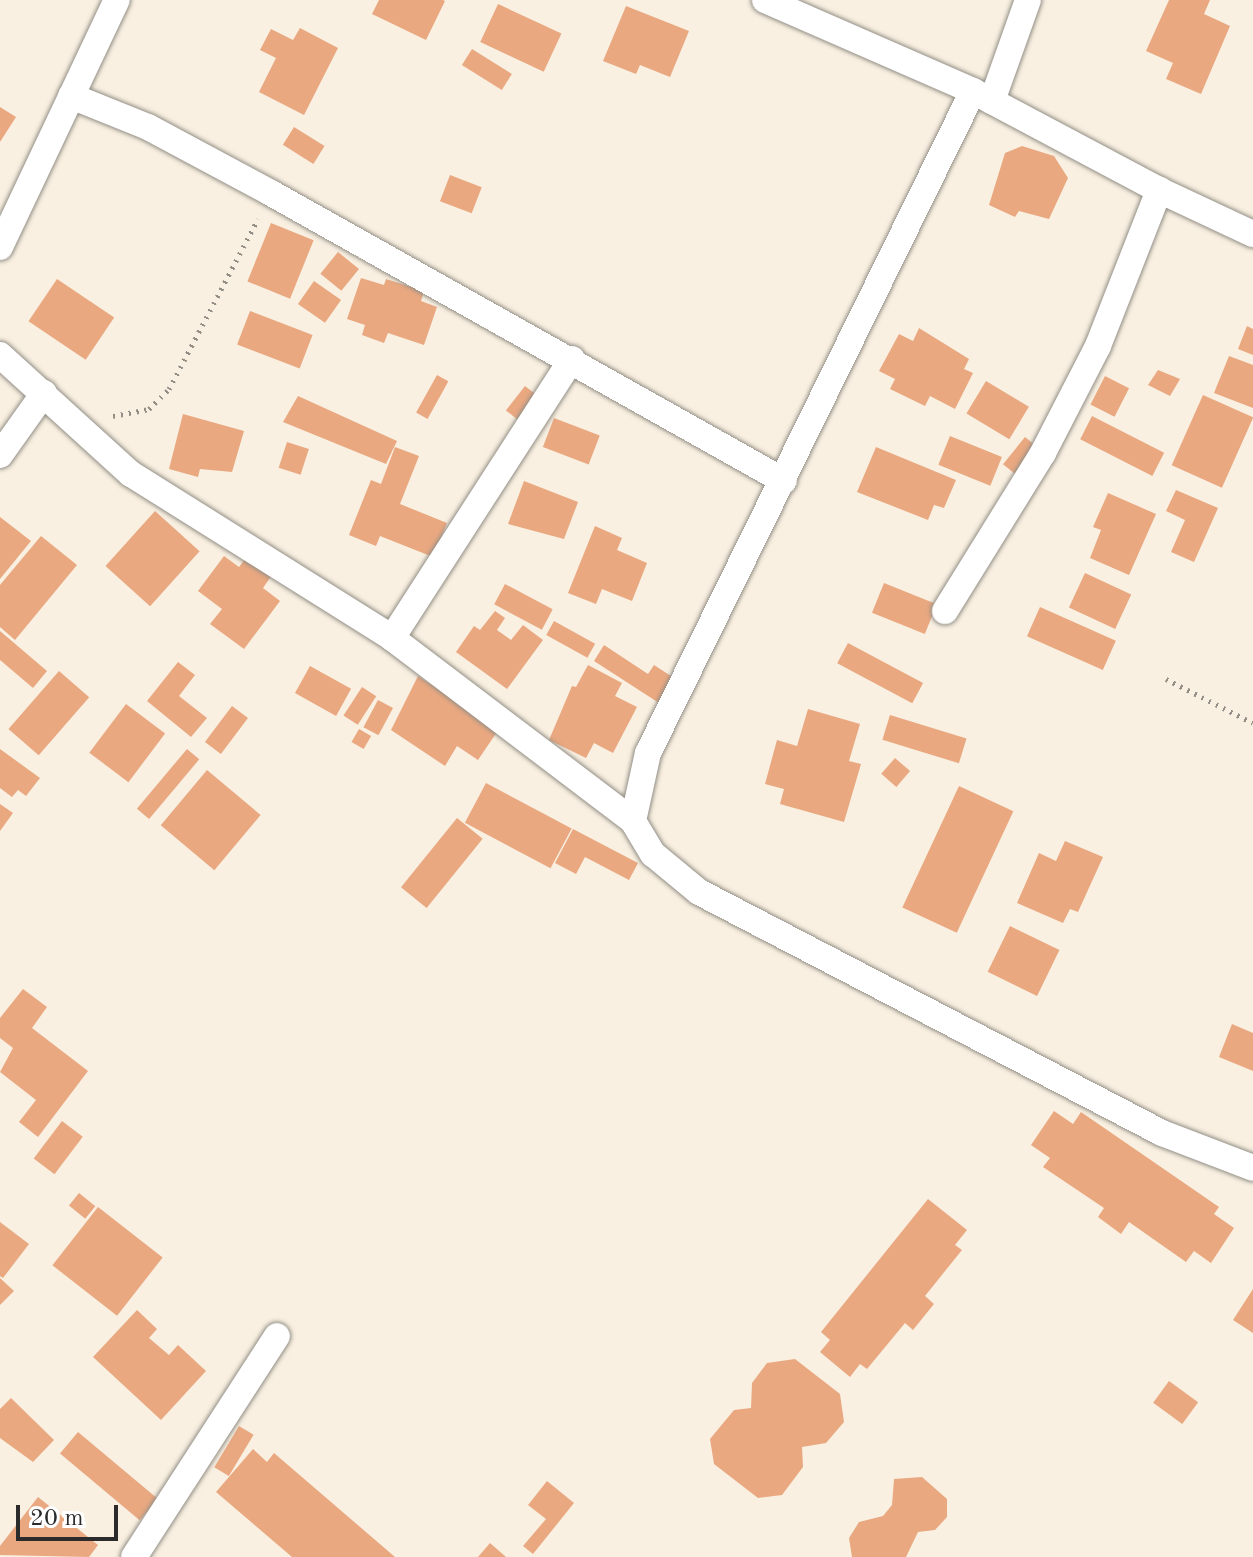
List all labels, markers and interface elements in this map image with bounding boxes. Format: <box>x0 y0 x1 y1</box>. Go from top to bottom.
scale bar <box>20 1489 122 1539</box>
text: 20 m <box>30 1507 84 1531</box>

